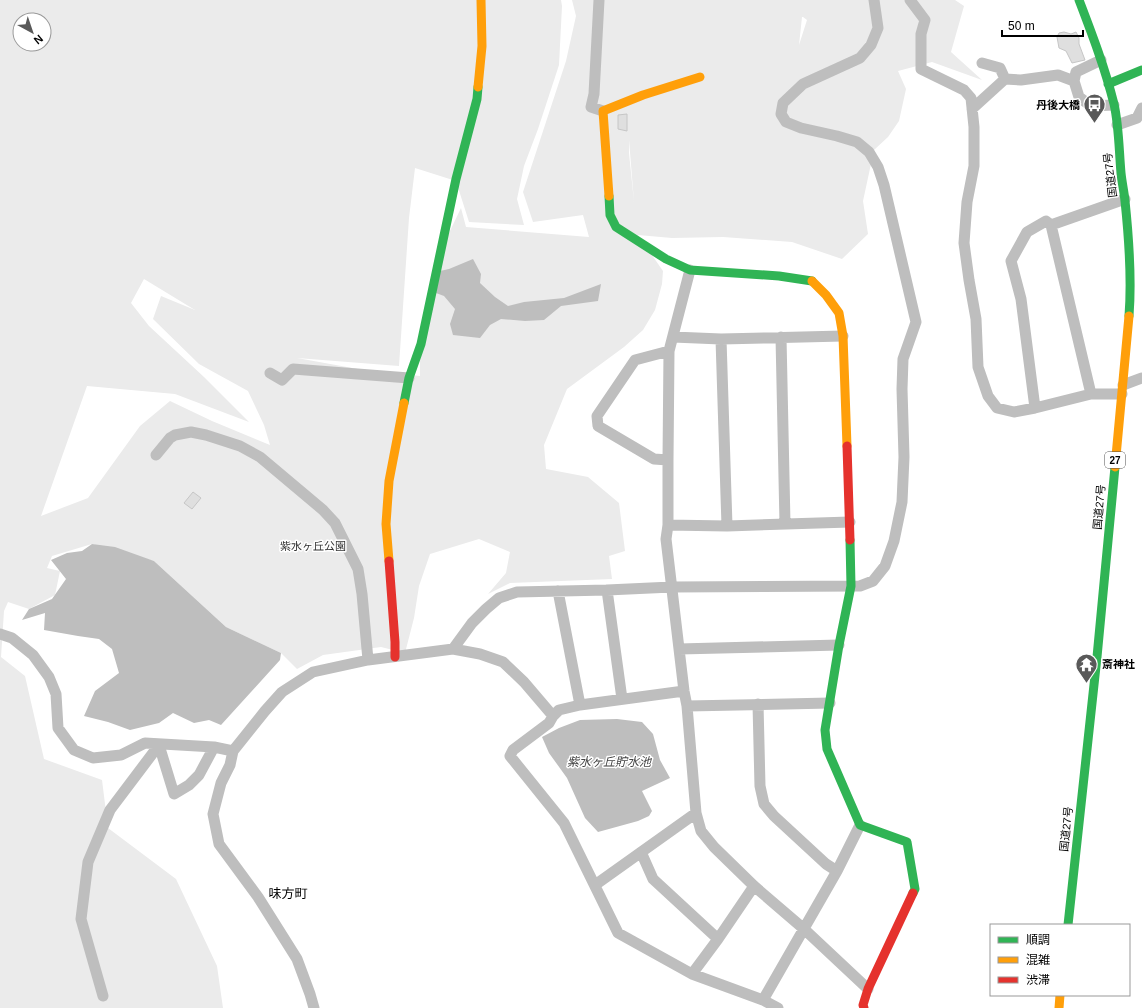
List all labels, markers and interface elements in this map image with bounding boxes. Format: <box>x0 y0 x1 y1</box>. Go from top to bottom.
north arrow <box>12 12 52 52</box>
scale bar <box>1002 12 1083 38</box>
text: 50 m <box>1008 19 1035 33</box>
text: N <box>31 33 45 47</box>
bus stop icon: 丹後大橋 <box>1082 92 1108 125</box>
place label: 丹後大橋 <box>1036 99 1080 111</box>
street label: 国道27号 <box>1101 152 1119 198</box>
road number: 27 <box>1105 452 1125 468</box>
street label: 国道27号 <box>1091 484 1107 530</box>
park label: 紫水ヶ丘公園 <box>280 540 346 552</box>
temple icon: 斎神社 <box>1074 651 1100 684</box>
place label: 斎神社 <box>1102 658 1135 670</box>
water label: 紫水ヶ丘貯水池 <box>567 755 652 769</box>
street label: 国道27号 <box>1058 806 1074 852</box>
district label: 味方町 <box>268 886 308 901</box>
legend <box>990 924 1130 996</box>
text: 順調 <box>1026 933 1050 947</box>
text: 混雑 <box>1026 953 1050 967</box>
text: 渋滞 <box>1026 973 1050 987</box>

